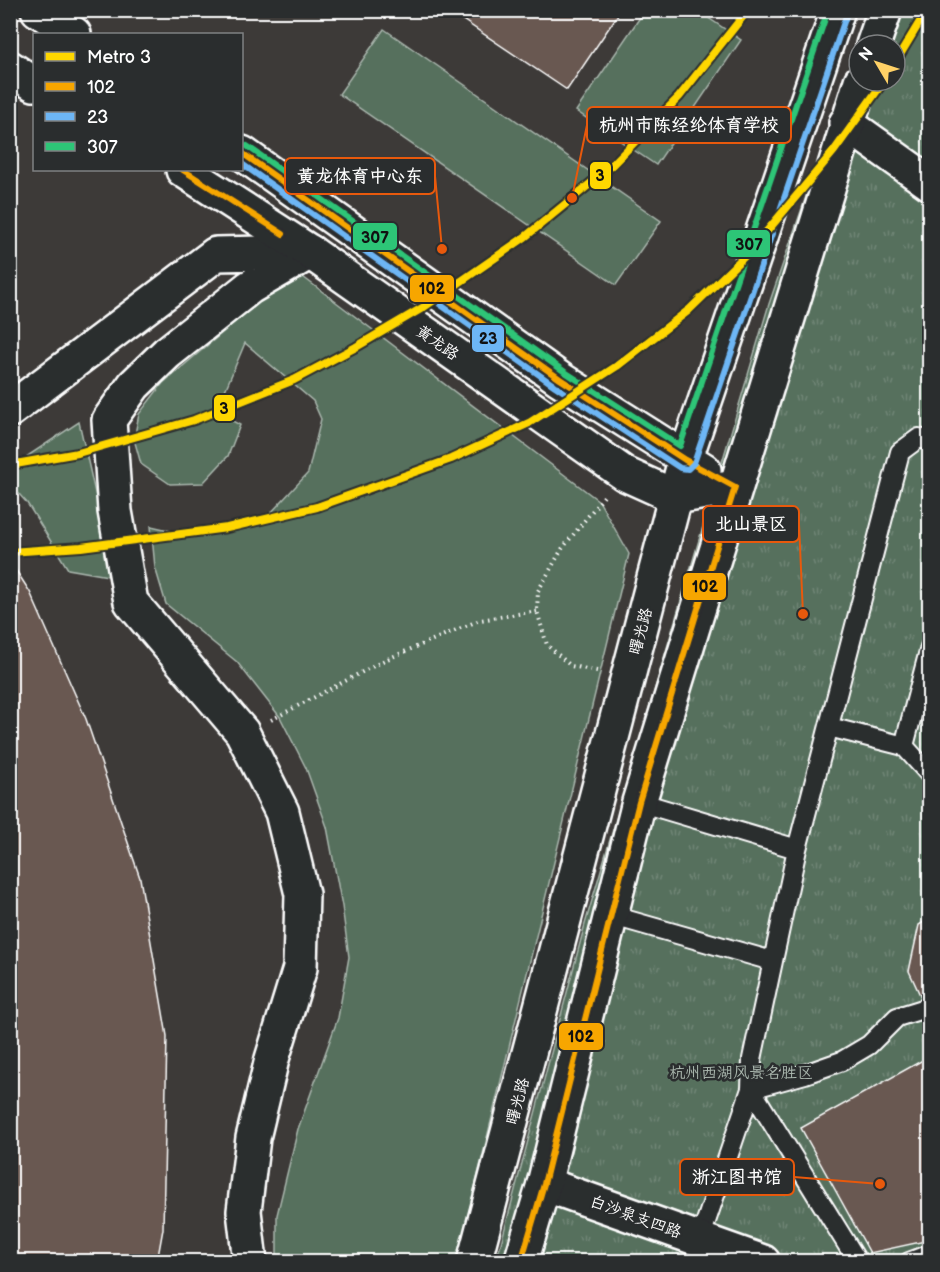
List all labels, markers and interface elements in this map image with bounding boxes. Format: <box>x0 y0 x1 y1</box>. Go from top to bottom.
legend <box>33 33 243 171</box>
north arrow <box>847 33 907 93</box>
text: N <box>855 44 878 65</box>
text: Metro 3 <box>87 47 151 68</box>
text: 102 <box>87 77 116 98</box>
text: 23 <box>87 107 108 128</box>
callout: 杭州市陈经纶体育学校 <box>587 107 791 143</box>
text: 杭州市陈经纶体育学校 <box>599 115 779 136</box>
text: 307 <box>87 137 118 158</box>
callout: 黄龙体育中心东 <box>285 158 435 194</box>
line badge: 3 <box>589 161 612 190</box>
text: 黄龙体育中心东 <box>297 166 423 187</box>
text: 3 <box>595 167 605 186</box>
line badge: 307 <box>352 222 398 251</box>
text: 307 <box>361 229 389 248</box>
line badge: 307 <box>726 229 771 258</box>
text: 307 <box>735 236 763 255</box>
line badge: 102 <box>409 274 455 303</box>
text: 102 <box>419 280 446 299</box>
street label: 黄龙路 <box>412 322 462 365</box>
line badge: 23 <box>471 324 505 353</box>
text: 23 <box>479 330 497 349</box>
line badge: 3 <box>213 394 236 422</box>
text: 3 <box>219 400 229 419</box>
callout: 北山景区 <box>703 506 799 542</box>
text: 北山景区 <box>715 514 787 535</box>
line badge: 102 <box>682 572 727 601</box>
text: 102 <box>692 578 719 597</box>
street label: 曙光路 <box>626 606 657 657</box>
line badge: 102 <box>558 1022 604 1051</box>
text: 102 <box>568 1028 595 1047</box>
park label: 杭州西湖风景名胜区 <box>669 1064 813 1083</box>
street label: 曙光路 <box>503 1076 534 1127</box>
callout: 浙江图书馆 <box>680 1159 794 1195</box>
text: 浙江图书馆 <box>692 1167 782 1188</box>
street label: 白沙泉支四路 <box>587 1192 684 1243</box>

